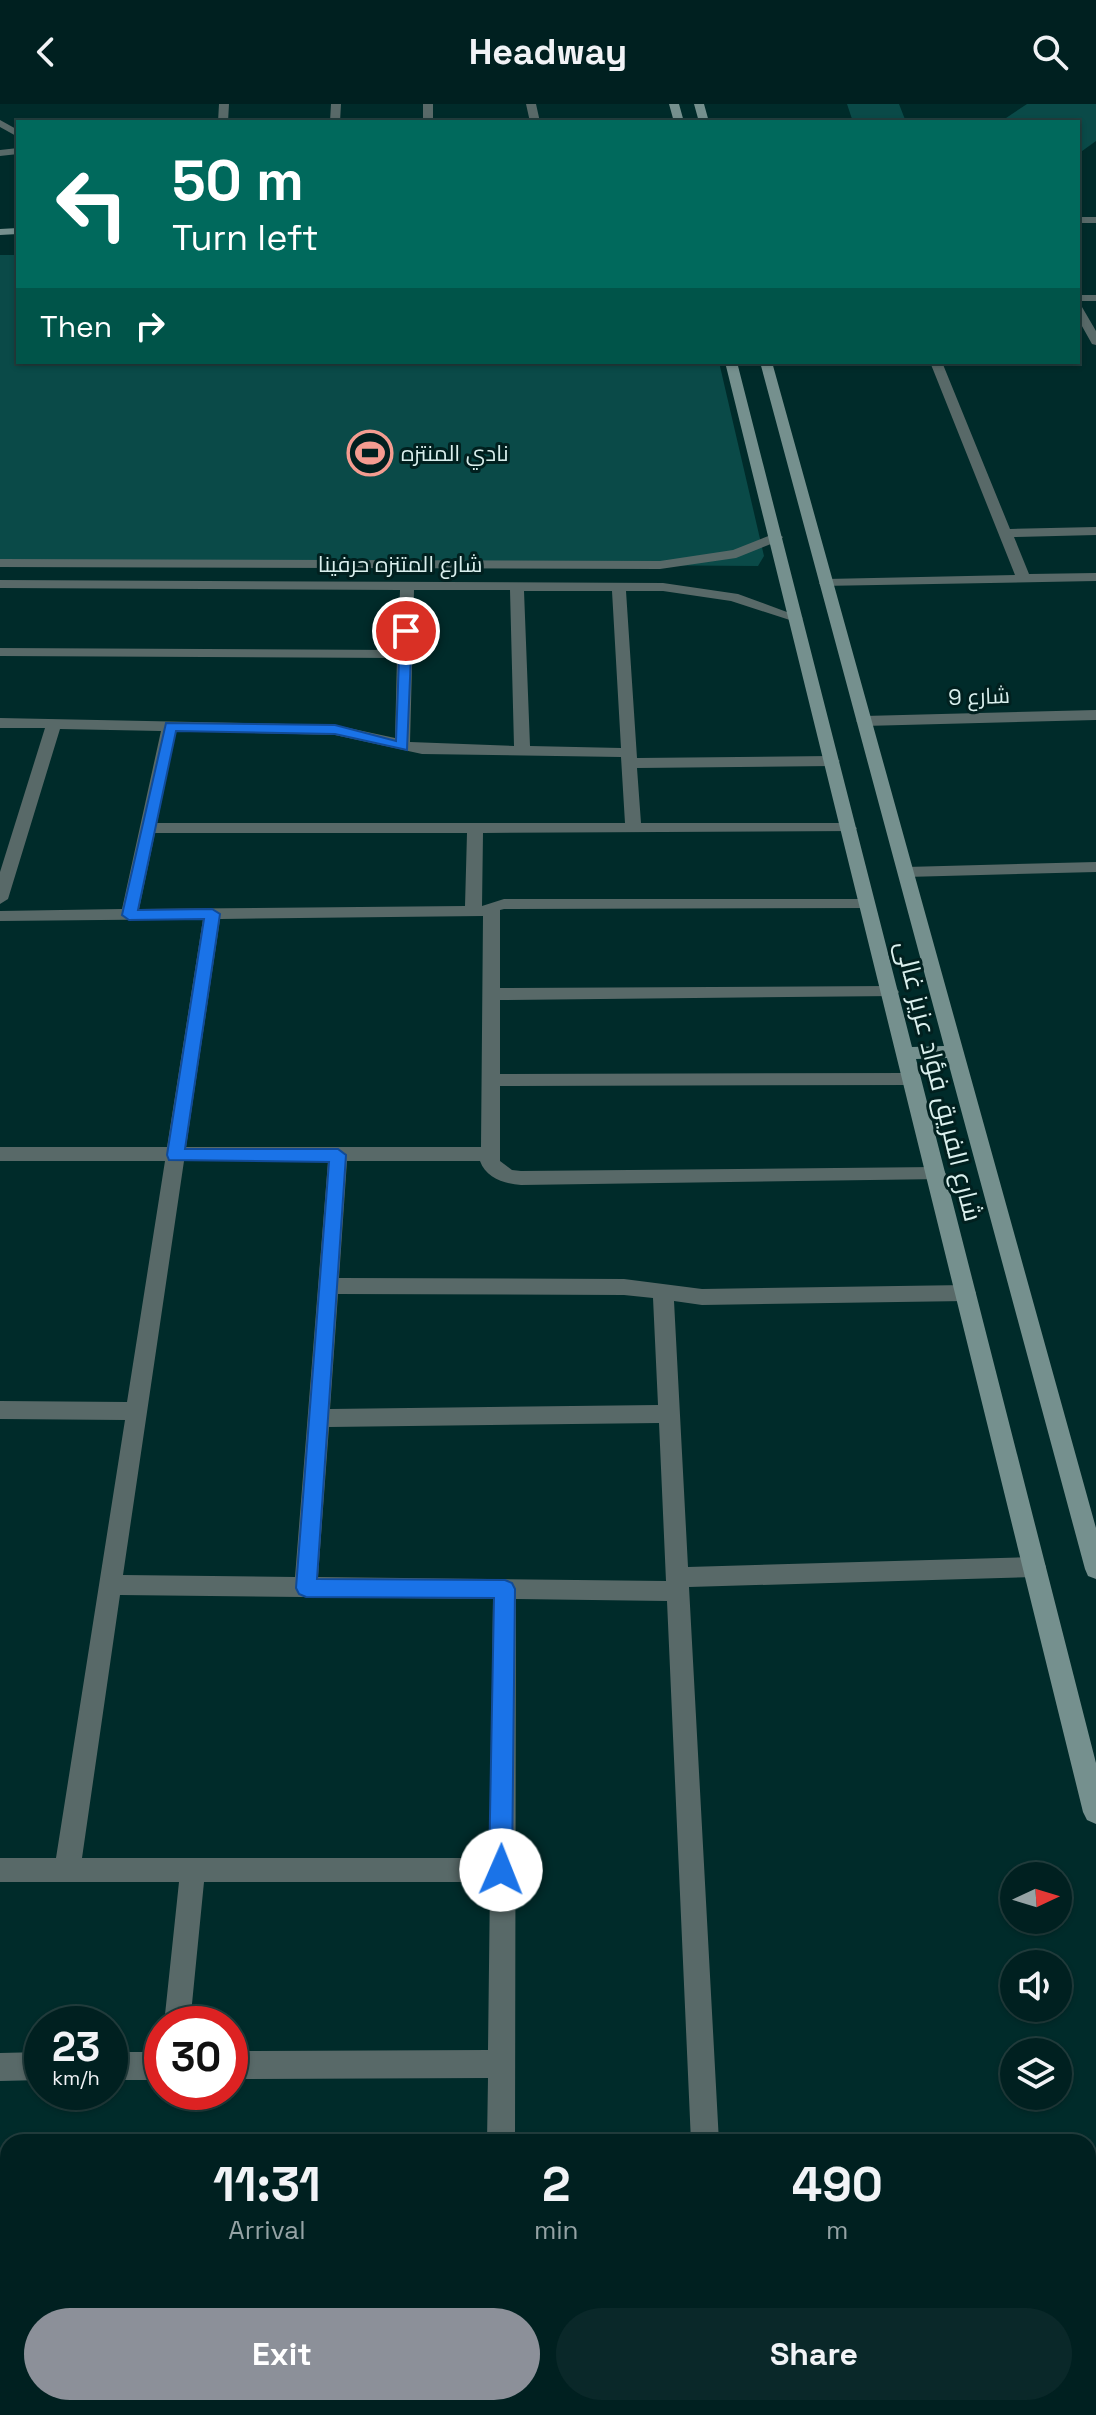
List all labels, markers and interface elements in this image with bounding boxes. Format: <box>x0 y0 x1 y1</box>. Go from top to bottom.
text: Headway <box>469 29 627 75</box>
icon: back <box>24 30 68 74</box>
icon: search <box>1028 30 1072 74</box>
text: 50 m <box>172 145 304 216</box>
icon: left <box>40 152 144 256</box>
text: Turn left <box>172 215 319 261</box>
icon: right <box>128 304 172 348</box>
text: Then <box>40 307 112 346</box>
sports icon: نادي المنتزه <box>346 429 394 477</box>
place label: نادي المنتزه <box>401 439 509 470</box>
street label: شارع المتنزه حرفينا <box>318 550 482 579</box>
pin <box>372 597 440 665</box>
icon: arrive <box>384 609 428 653</box>
street label: شارع 9 <box>948 681 1010 712</box>
street label: شارع الفريق فؤاد عزيز غالى <box>888 937 990 1225</box>
position arrow <box>459 1828 543 1912</box>
north arrow <box>1000 1862 1072 1934</box>
map controls <box>1000 1862 1072 2110</box>
button: sound <box>1000 1950 1072 2022</box>
speed limit sign: 30 <box>144 2006 248 2110</box>
text: 23 <box>52 2022 100 2073</box>
button: layers <box>1000 2038 1072 2110</box>
text: km/h <box>52 2065 100 2091</box>
text: 11:31 <box>213 2154 321 2215</box>
text: 2 <box>542 2154 570 2215</box>
text: 490 <box>792 2154 883 2215</box>
text: Arrival <box>228 2213 306 2247</box>
text: min <box>534 2213 579 2247</box>
text: m <box>826 2213 848 2247</box>
button: Exit <box>24 2308 540 2400</box>
button: Share <box>556 2308 1072 2400</box>

